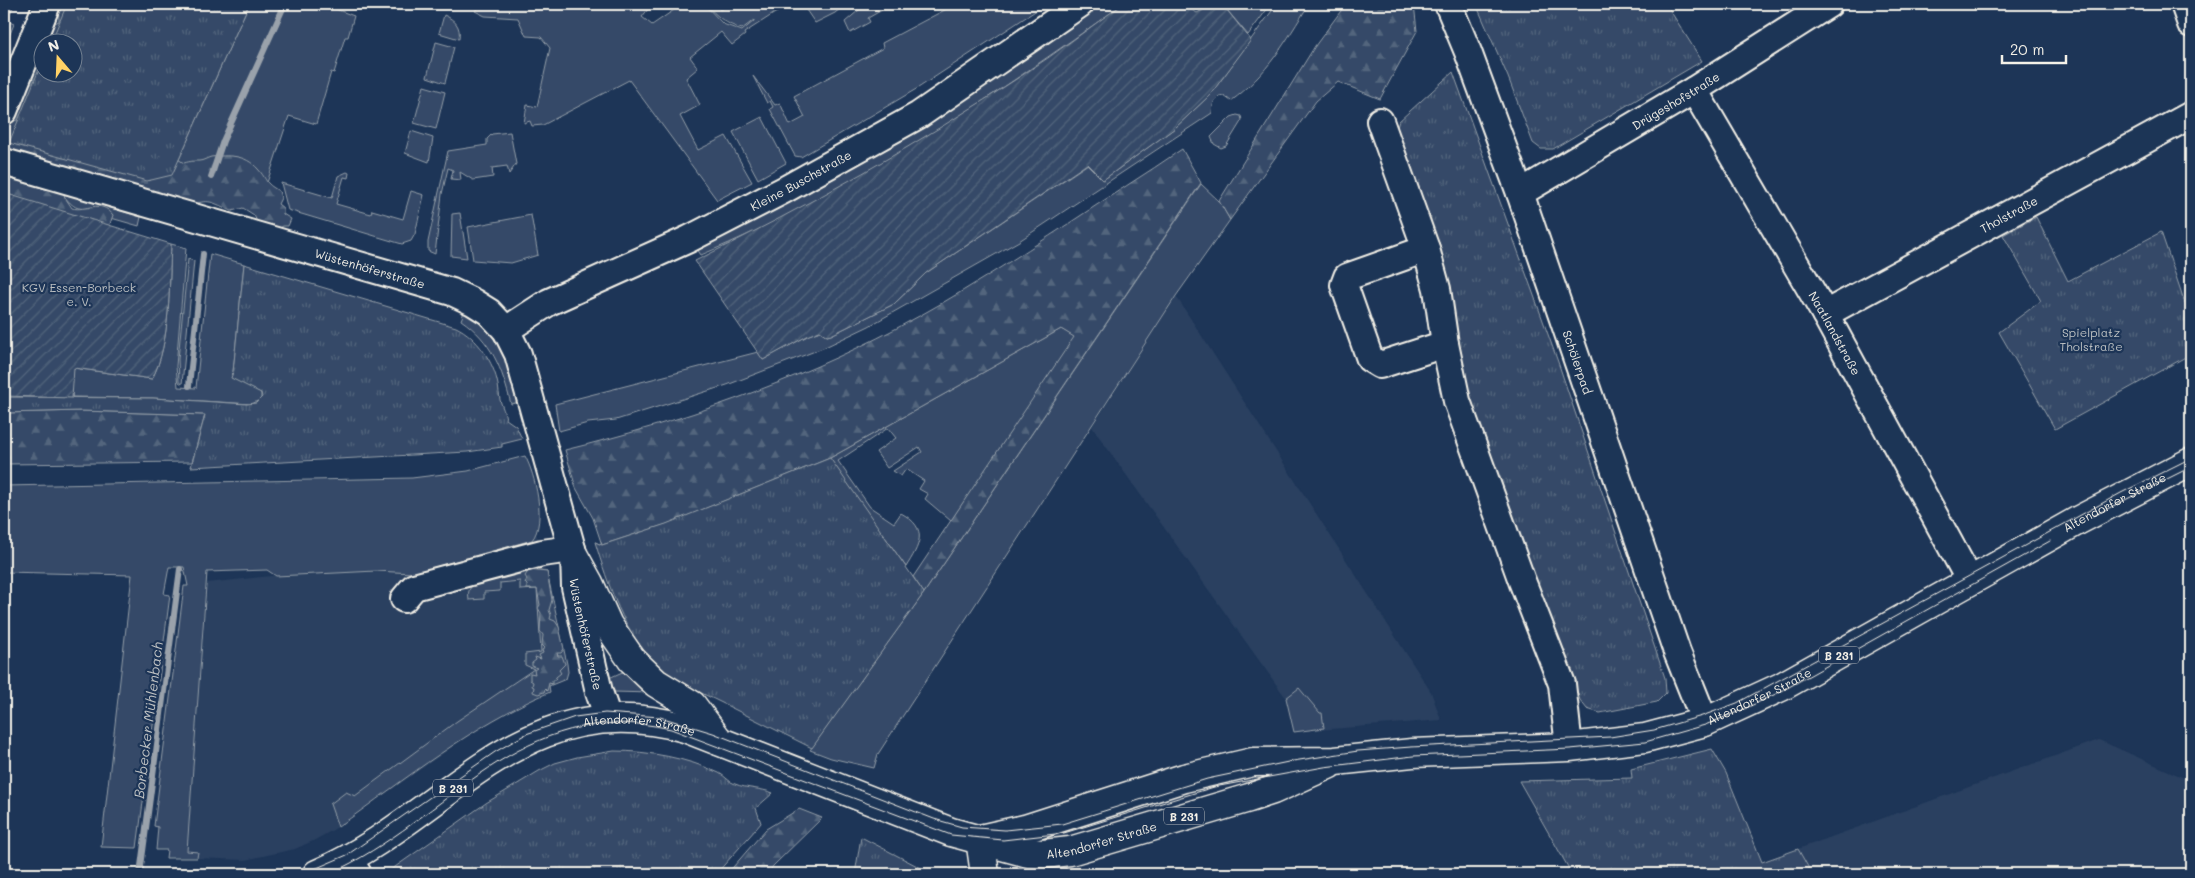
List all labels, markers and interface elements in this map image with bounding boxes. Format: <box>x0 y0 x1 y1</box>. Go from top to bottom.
north arrow <box>32 32 82 82</box>
scale bar <box>2002 32 2066 64</box>
text: N <box>45 35 62 56</box>
text: 20 m <box>2010 39 2044 59</box>
street label: Drügeshofstraße <box>1629 68 1722 133</box>
street label: Kleine Buschstraße <box>747 146 854 214</box>
street label: Tholstraße <box>1977 192 2040 236</box>
street label: Wüstenhöferstraße <box>313 245 427 292</box>
park label: KGV Essen-Borbeck e. V. <box>22 279 136 309</box>
street label: Naatlandstraße <box>1805 288 1865 378</box>
park label: Spielplatz Tholstraße <box>2059 324 2123 354</box>
street label: Schölerpad <box>1559 328 1596 397</box>
street label: Altendorfer Straße <box>2060 468 2169 535</box>
street label: Wüstenhöferstraße <box>567 578 606 691</box>
water label: Borbecker Mühlenbach <box>129 640 167 800</box>
road number: B 231 <box>1819 646 1859 664</box>
street label: Altendorfer Straße <box>1704 664 1814 728</box>
street label: Altendorfer Straße <box>581 711 698 739</box>
road number: B 231 <box>433 780 473 796</box>
road number: B 231 <box>1164 808 1204 824</box>
street label: Altendorfer Straße <box>1045 818 1159 862</box>

